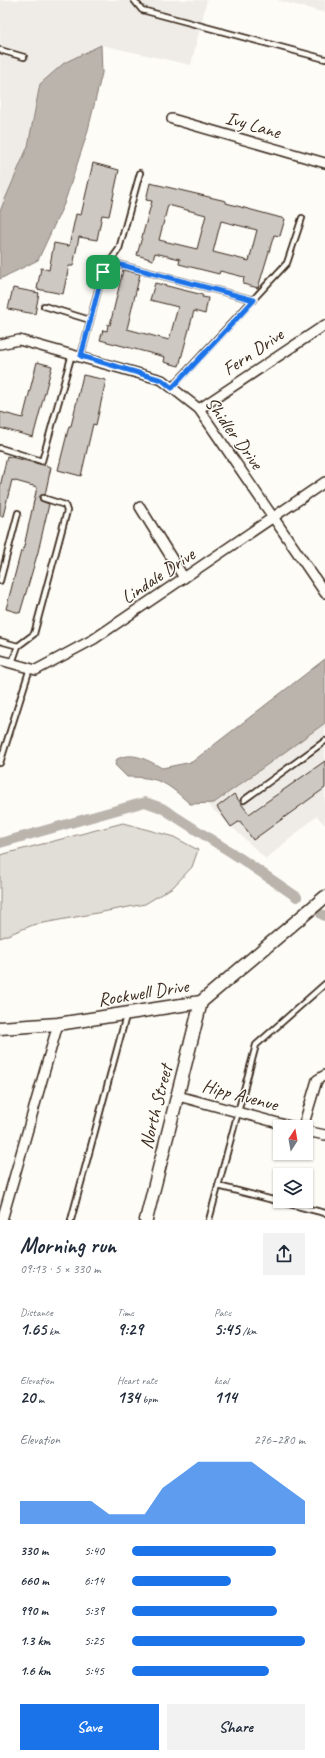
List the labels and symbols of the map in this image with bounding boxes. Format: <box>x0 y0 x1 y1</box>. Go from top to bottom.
street label: Ivy Lane <box>223 106 285 145</box>
pin <box>86 255 120 289</box>
street label: Fern Drive <box>218 322 290 381</box>
street label: Shidler Drive <box>200 392 269 476</box>
street label: Lindale Drive <box>117 542 201 609</box>
street label: Rockwell Drive <box>96 974 192 1012</box>
street label: North Street <box>134 1060 179 1151</box>
street label: Hipp Avenue <box>200 1073 282 1117</box>
north arrow <box>273 1120 313 1160</box>

